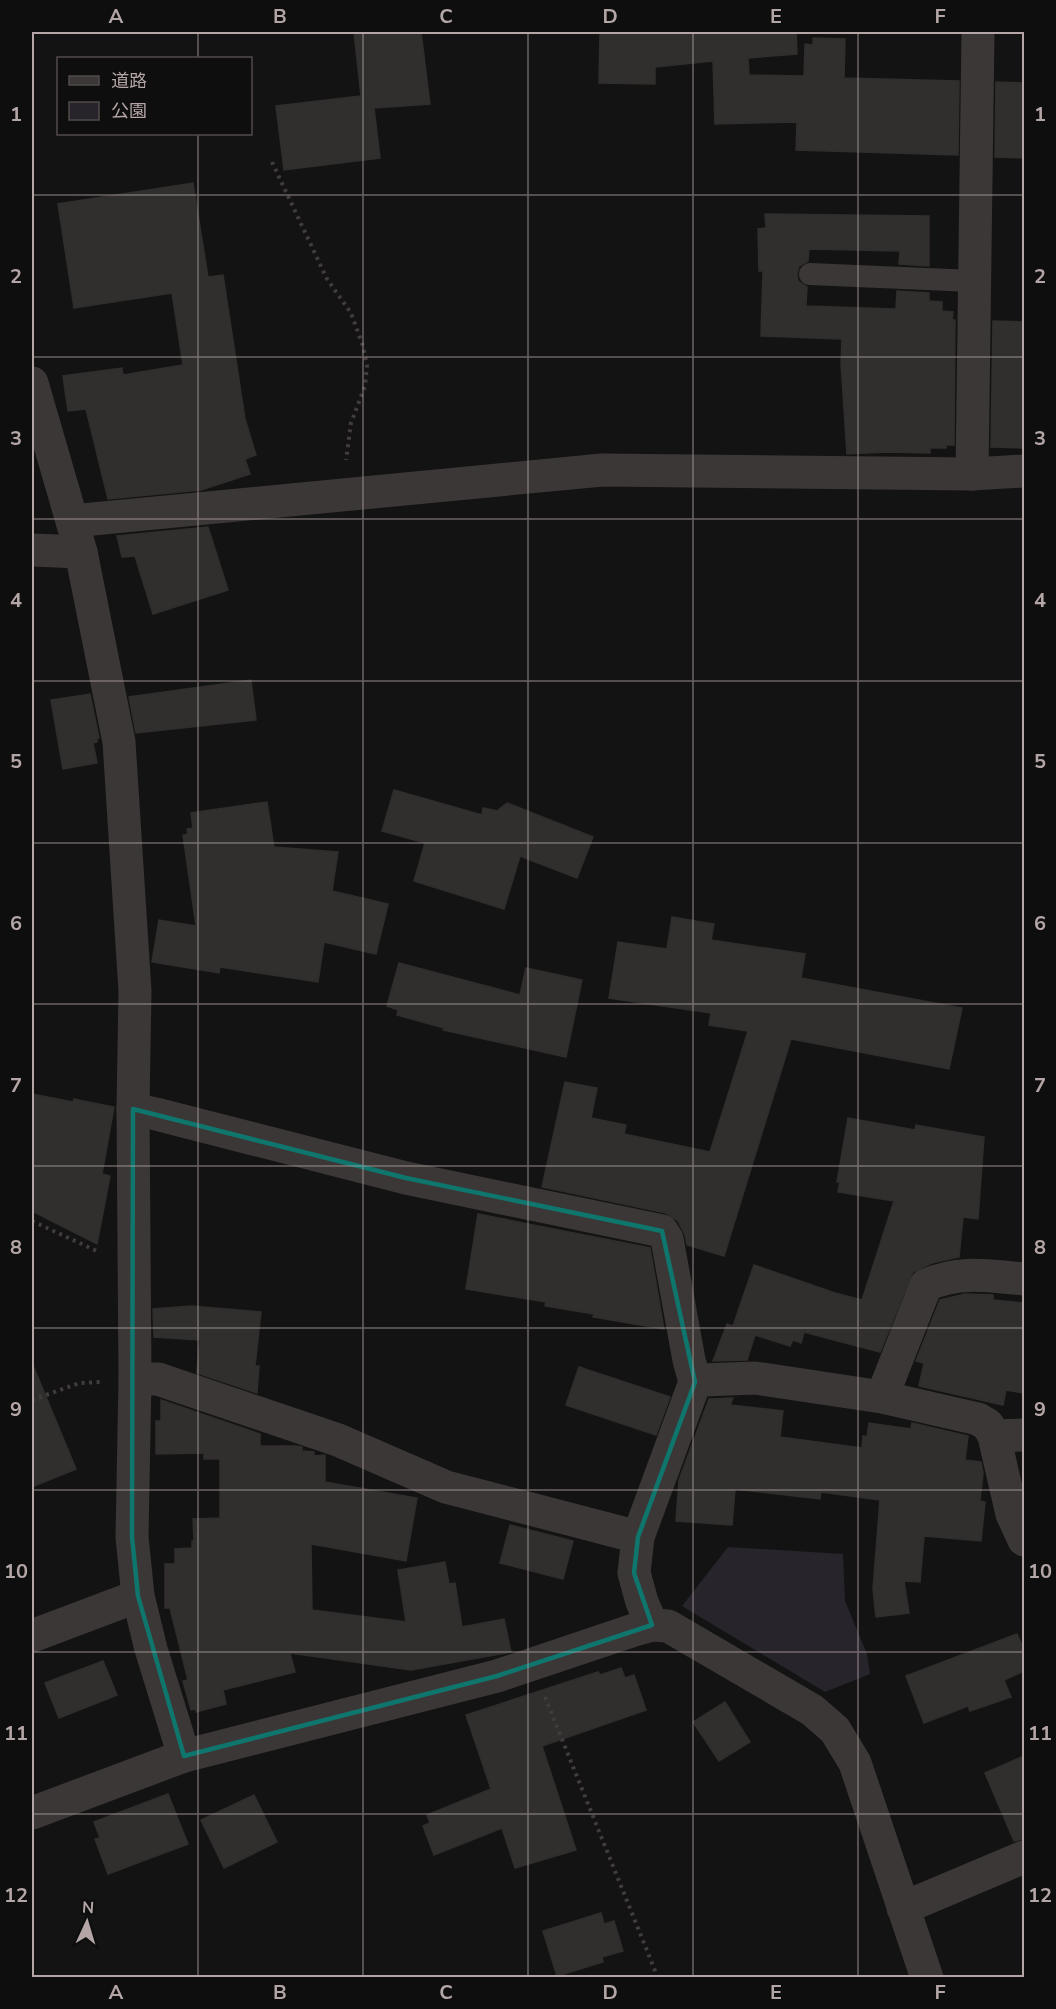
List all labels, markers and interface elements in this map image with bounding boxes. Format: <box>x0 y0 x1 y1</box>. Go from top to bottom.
text: A <box>109 3 124 30</box>
text: B <box>273 3 287 30</box>
text: C <box>439 3 453 30</box>
text: D <box>602 3 618 30</box>
text: E <box>770 3 782 30</box>
text: F <box>934 3 946 30</box>
legend <box>57 57 252 135</box>
text: 道路 <box>111 69 147 93</box>
text: 公園 <box>111 99 147 123</box>
text: 1 <box>10 101 22 128</box>
text: 1 <box>1034 101 1046 128</box>
text: 2 <box>10 263 22 290</box>
text: 2 <box>1034 263 1046 290</box>
text: 3 <box>10 425 22 452</box>
text: 3 <box>1034 425 1046 452</box>
text: 4 <box>10 587 22 614</box>
text: 4 <box>1034 587 1046 614</box>
text: 5 <box>10 748 22 775</box>
text: 5 <box>1034 748 1046 775</box>
text: 6 <box>10 910 22 937</box>
text: 6 <box>1034 910 1046 937</box>
text: 7 <box>10 1072 22 1099</box>
text: 7 <box>1034 1072 1046 1099</box>
text: 8 <box>10 1234 22 1261</box>
text: 8 <box>1034 1234 1046 1261</box>
text: 9 <box>10 1396 22 1423</box>
text: 9 <box>1034 1396 1046 1423</box>
text: 10 <box>4 1558 28 1585</box>
text: 10 <box>1028 1558 1052 1585</box>
text: 11 <box>4 1720 28 1747</box>
text: 11 <box>1028 1720 1052 1747</box>
text: 12 <box>4 1882 28 1909</box>
text: 12 <box>1028 1882 1052 1909</box>
north arrow <box>57 1892 117 1952</box>
text: N <box>81 1897 95 1919</box>
text: A <box>109 1979 124 2006</box>
text: B <box>273 1979 287 2006</box>
text: C <box>439 1979 453 2006</box>
text: D <box>602 1979 618 2006</box>
text: E <box>770 1979 782 2006</box>
text: F <box>934 1979 946 2006</box>

